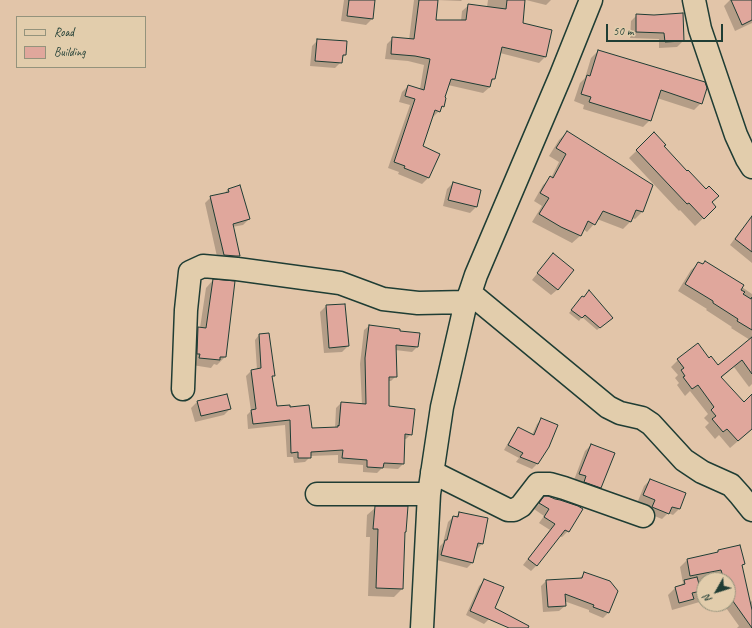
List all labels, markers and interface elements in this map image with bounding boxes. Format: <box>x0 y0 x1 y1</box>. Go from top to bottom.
legend <box>16 16 146 68</box>
scale bar <box>608 16 725 42</box>
text: 50 m <box>613 23 633 39</box>
text: Road <box>54 24 74 40</box>
text: Building <box>54 44 86 60</box>
north arrow <box>696 572 736 612</box>
text: N <box>700 592 715 606</box>

